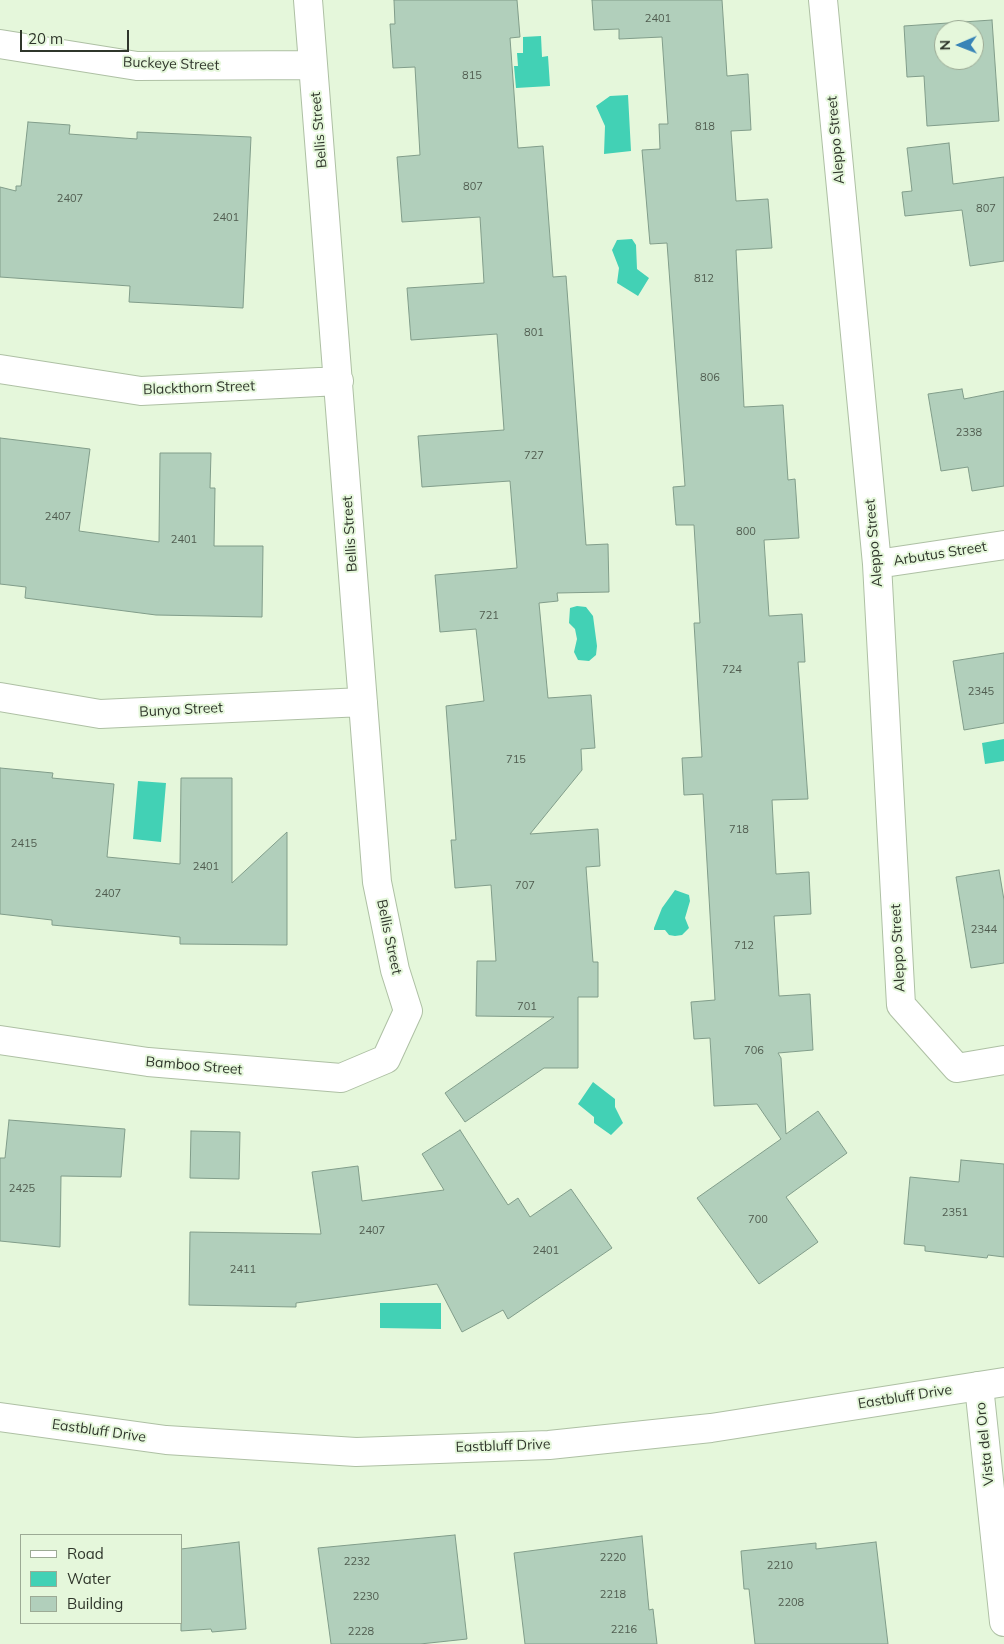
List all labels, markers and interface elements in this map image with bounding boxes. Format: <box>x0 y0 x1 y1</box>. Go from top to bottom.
house number: 2401 <box>645 12 671 26</box>
scale bar <box>22 20 131 52</box>
north arrow <box>934 20 984 70</box>
text: 20 m <box>28 29 63 48</box>
text: N <box>936 40 954 51</box>
street label: Buckeye Street <box>123 54 219 74</box>
house number: 815 <box>462 69 482 83</box>
street label: Bellis Street <box>307 91 331 169</box>
street label: Aleppo Street <box>824 95 848 185</box>
house number: 818 <box>695 120 715 134</box>
house number: 807 <box>463 180 483 194</box>
house number: 2407 <box>57 192 83 206</box>
house number: 807 <box>976 202 996 216</box>
house number: 2401 <box>213 211 239 225</box>
house number: 812 <box>694 272 714 286</box>
house number: 801 <box>524 326 544 340</box>
house number: 806 <box>700 371 720 385</box>
street label: Blackthorn Street <box>143 378 255 398</box>
house number: 2338 <box>956 426 982 440</box>
house number: 727 <box>524 449 544 463</box>
street label: Bellis Street <box>339 495 361 573</box>
street label: Aleppo Street <box>862 498 886 588</box>
house number: 2407 <box>45 510 71 524</box>
house number: 800 <box>736 525 756 539</box>
house number: 2401 <box>171 533 197 547</box>
street label: Arbutus Street <box>892 538 988 570</box>
house number: 721 <box>479 609 499 623</box>
house number: 724 <box>722 663 742 677</box>
house number: 2345 <box>968 685 994 699</box>
street label: Bunya Street <box>139 699 223 721</box>
house number: 715 <box>506 753 526 767</box>
house number: 718 <box>729 823 749 837</box>
house number: 2415 <box>11 837 37 851</box>
house number: 2401 <box>193 860 219 874</box>
house number: 707 <box>515 879 535 893</box>
house number: 2407 <box>95 887 121 901</box>
street label: Bellis Street <box>373 898 405 976</box>
street label: Aleppo Street <box>887 903 909 993</box>
house number: 2344 <box>971 923 997 937</box>
house number: 712 <box>734 939 754 953</box>
house number: 701 <box>517 1000 537 1014</box>
house number: 706 <box>744 1044 764 1058</box>
street label: Bamboo Street <box>145 1053 243 1079</box>
house number: 2425 <box>9 1182 35 1196</box>
house number: 2351 <box>942 1206 968 1220</box>
house number: 700 <box>748 1213 768 1227</box>
house number: 2407 <box>359 1224 385 1238</box>
house number: 2401 <box>533 1244 559 1258</box>
house number: 2411 <box>230 1263 256 1277</box>
street label: Eastbluff Drive <box>857 1381 953 1413</box>
street label: Vista del Oro <box>972 1401 998 1487</box>
street label: Eastbluff Drive <box>51 1416 147 1446</box>
street label: Eastbluff Drive <box>455 1436 551 1456</box>
legend <box>20 1534 182 1624</box>
text: Road <box>67 1544 104 1563</box>
house number: 2220 <box>600 1551 626 1565</box>
house number: 2232 <box>344 1555 370 1569</box>
house number: 2210 <box>767 1559 793 1573</box>
text: Water <box>67 1569 111 1588</box>
house number: 2218 <box>600 1588 626 1602</box>
house number: 2230 <box>353 1590 379 1604</box>
text: Building <box>67 1594 123 1613</box>
house number: 2208 <box>778 1596 804 1610</box>
house number: 2216 <box>611 1623 637 1637</box>
house number: 2228 <box>348 1625 374 1639</box>

